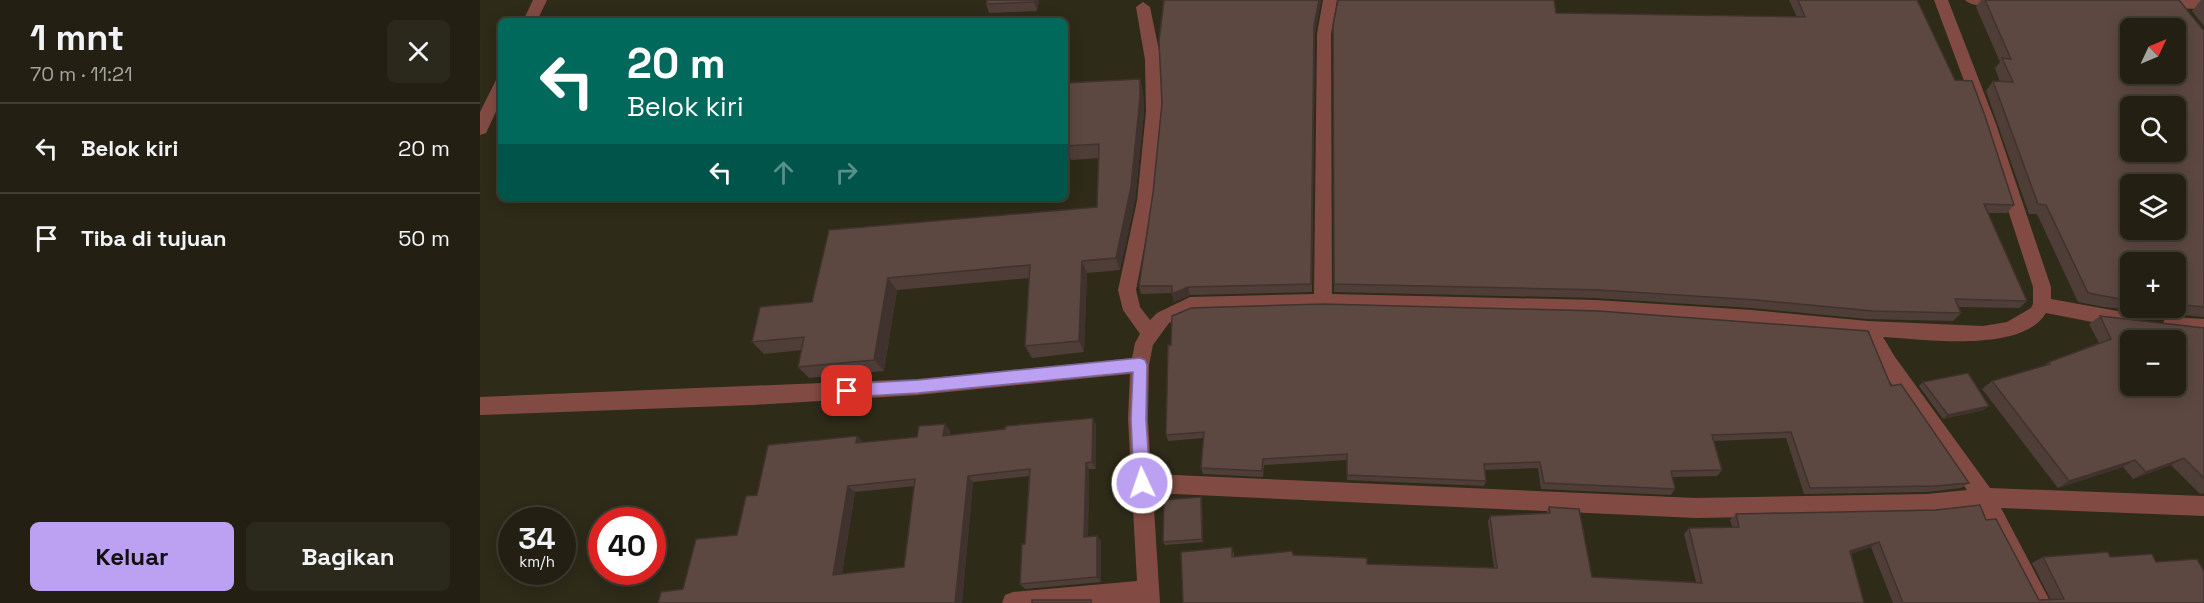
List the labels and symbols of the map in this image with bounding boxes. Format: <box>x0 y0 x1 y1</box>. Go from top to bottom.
north arrow <box>2120 18 2186 84</box>
pin <box>821 365 872 416</box>
position arrow <box>1110 451 1174 515</box>
speed limit sign: 40 <box>588 507 666 585</box>

